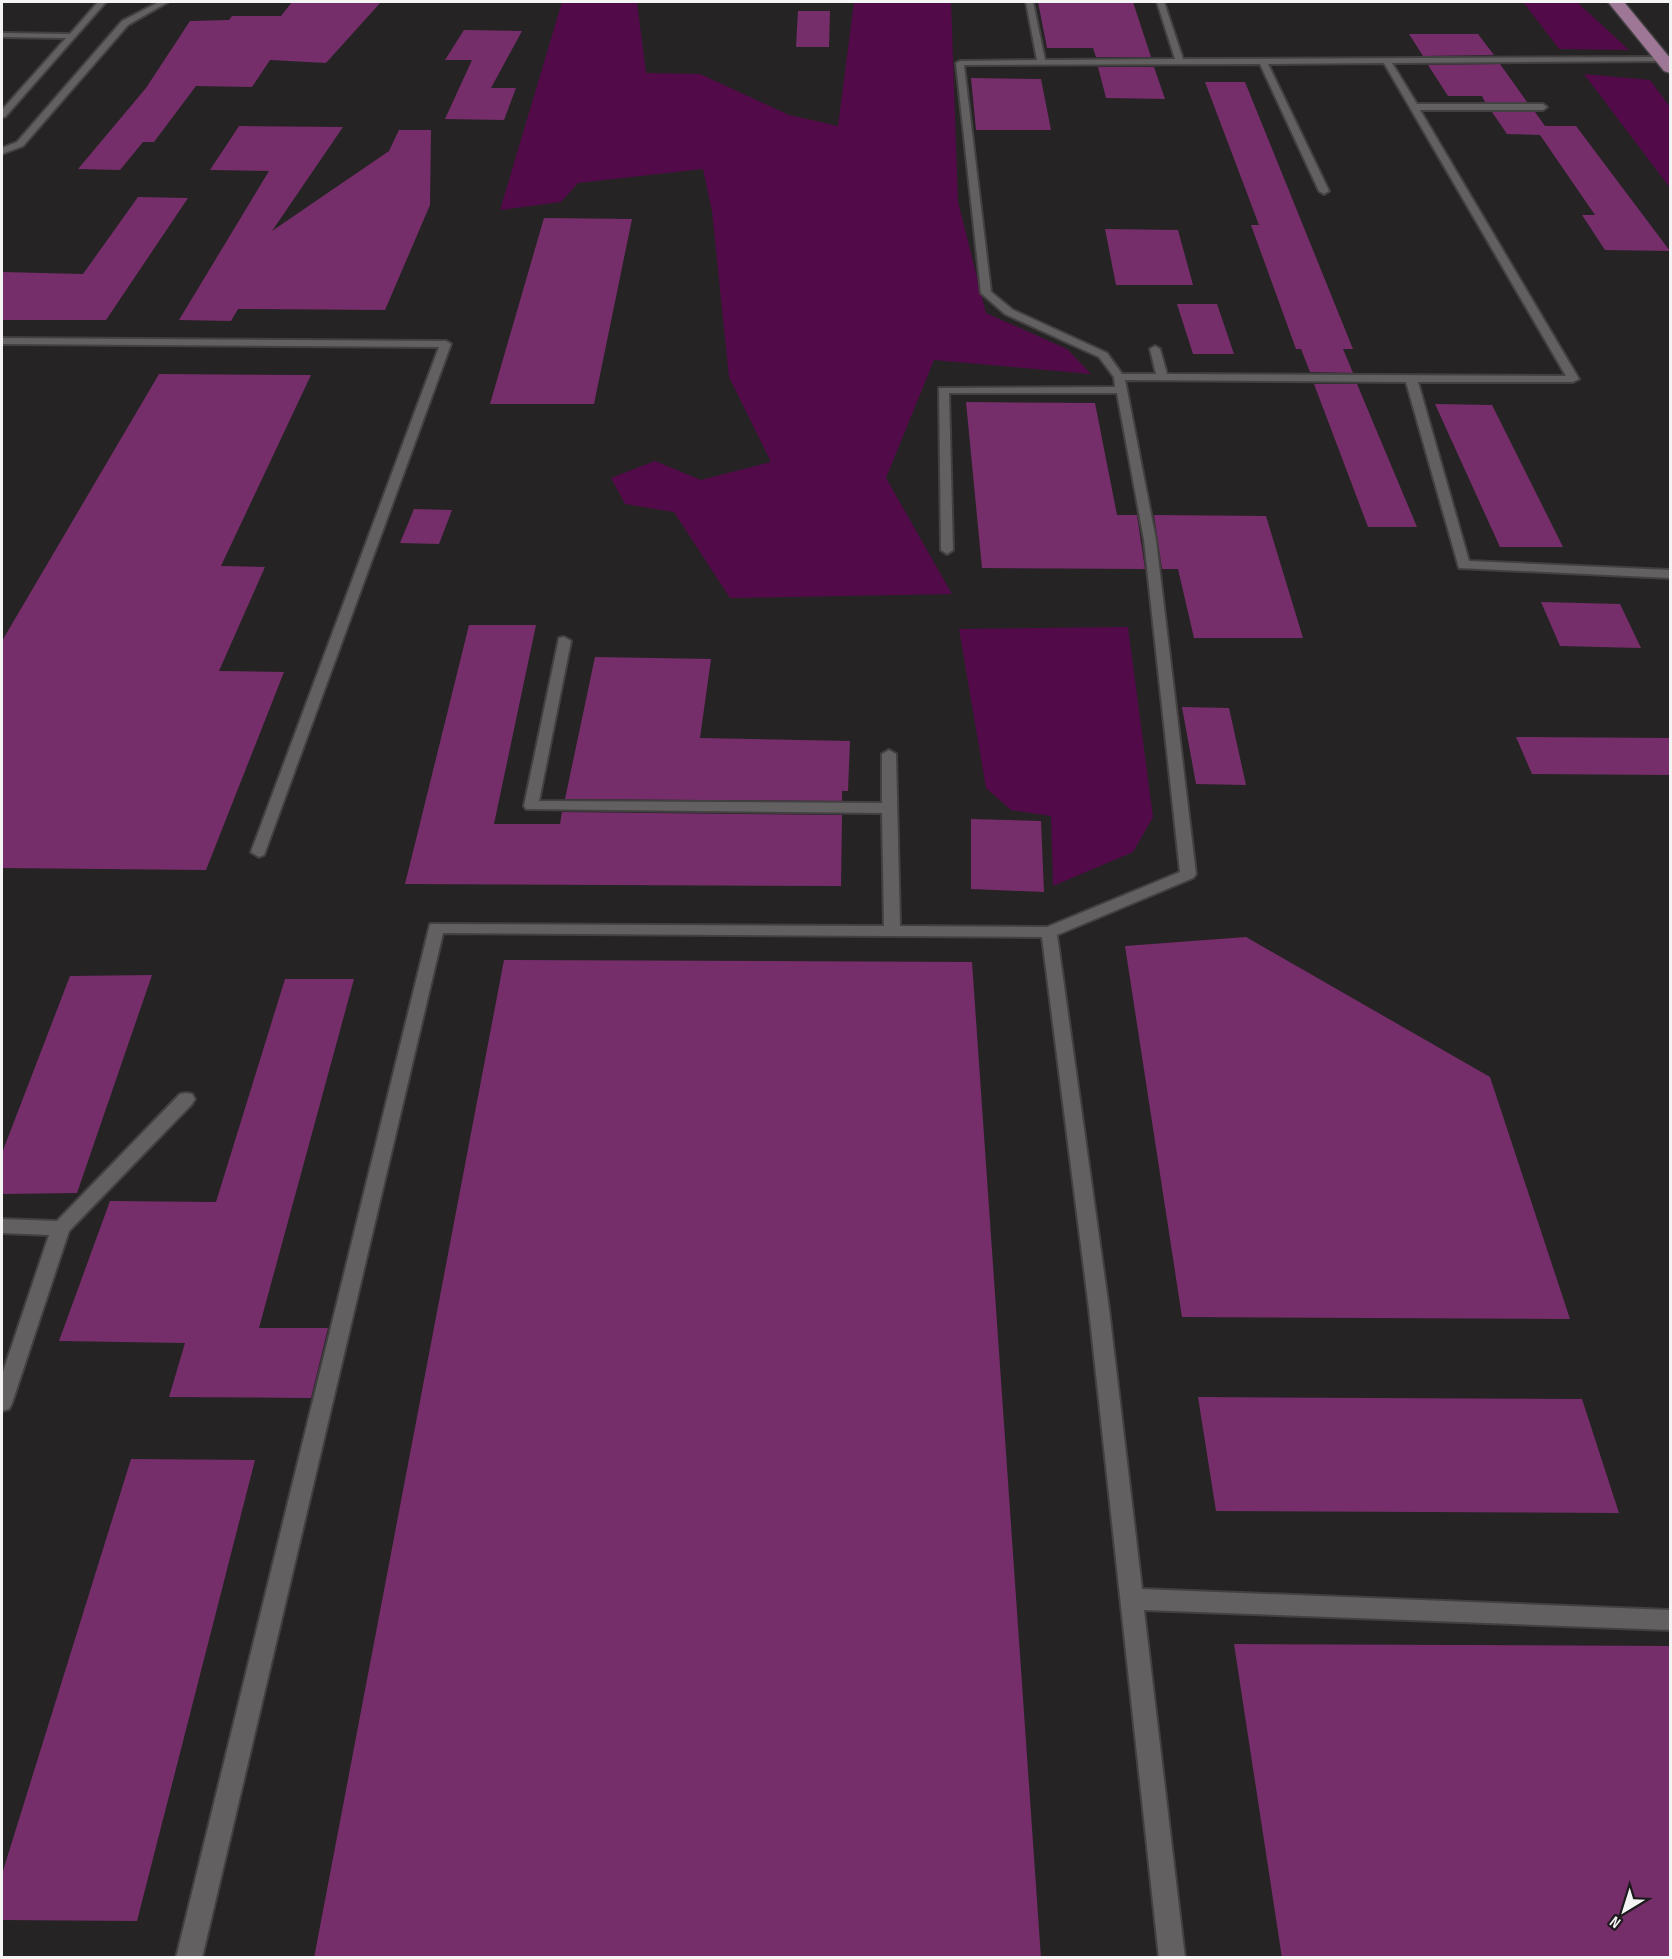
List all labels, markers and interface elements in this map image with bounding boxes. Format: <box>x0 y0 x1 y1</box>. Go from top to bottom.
north arrow <box>1594 1881 1654 1941</box>
text: N <box>1606 1912 1625 1932</box>

